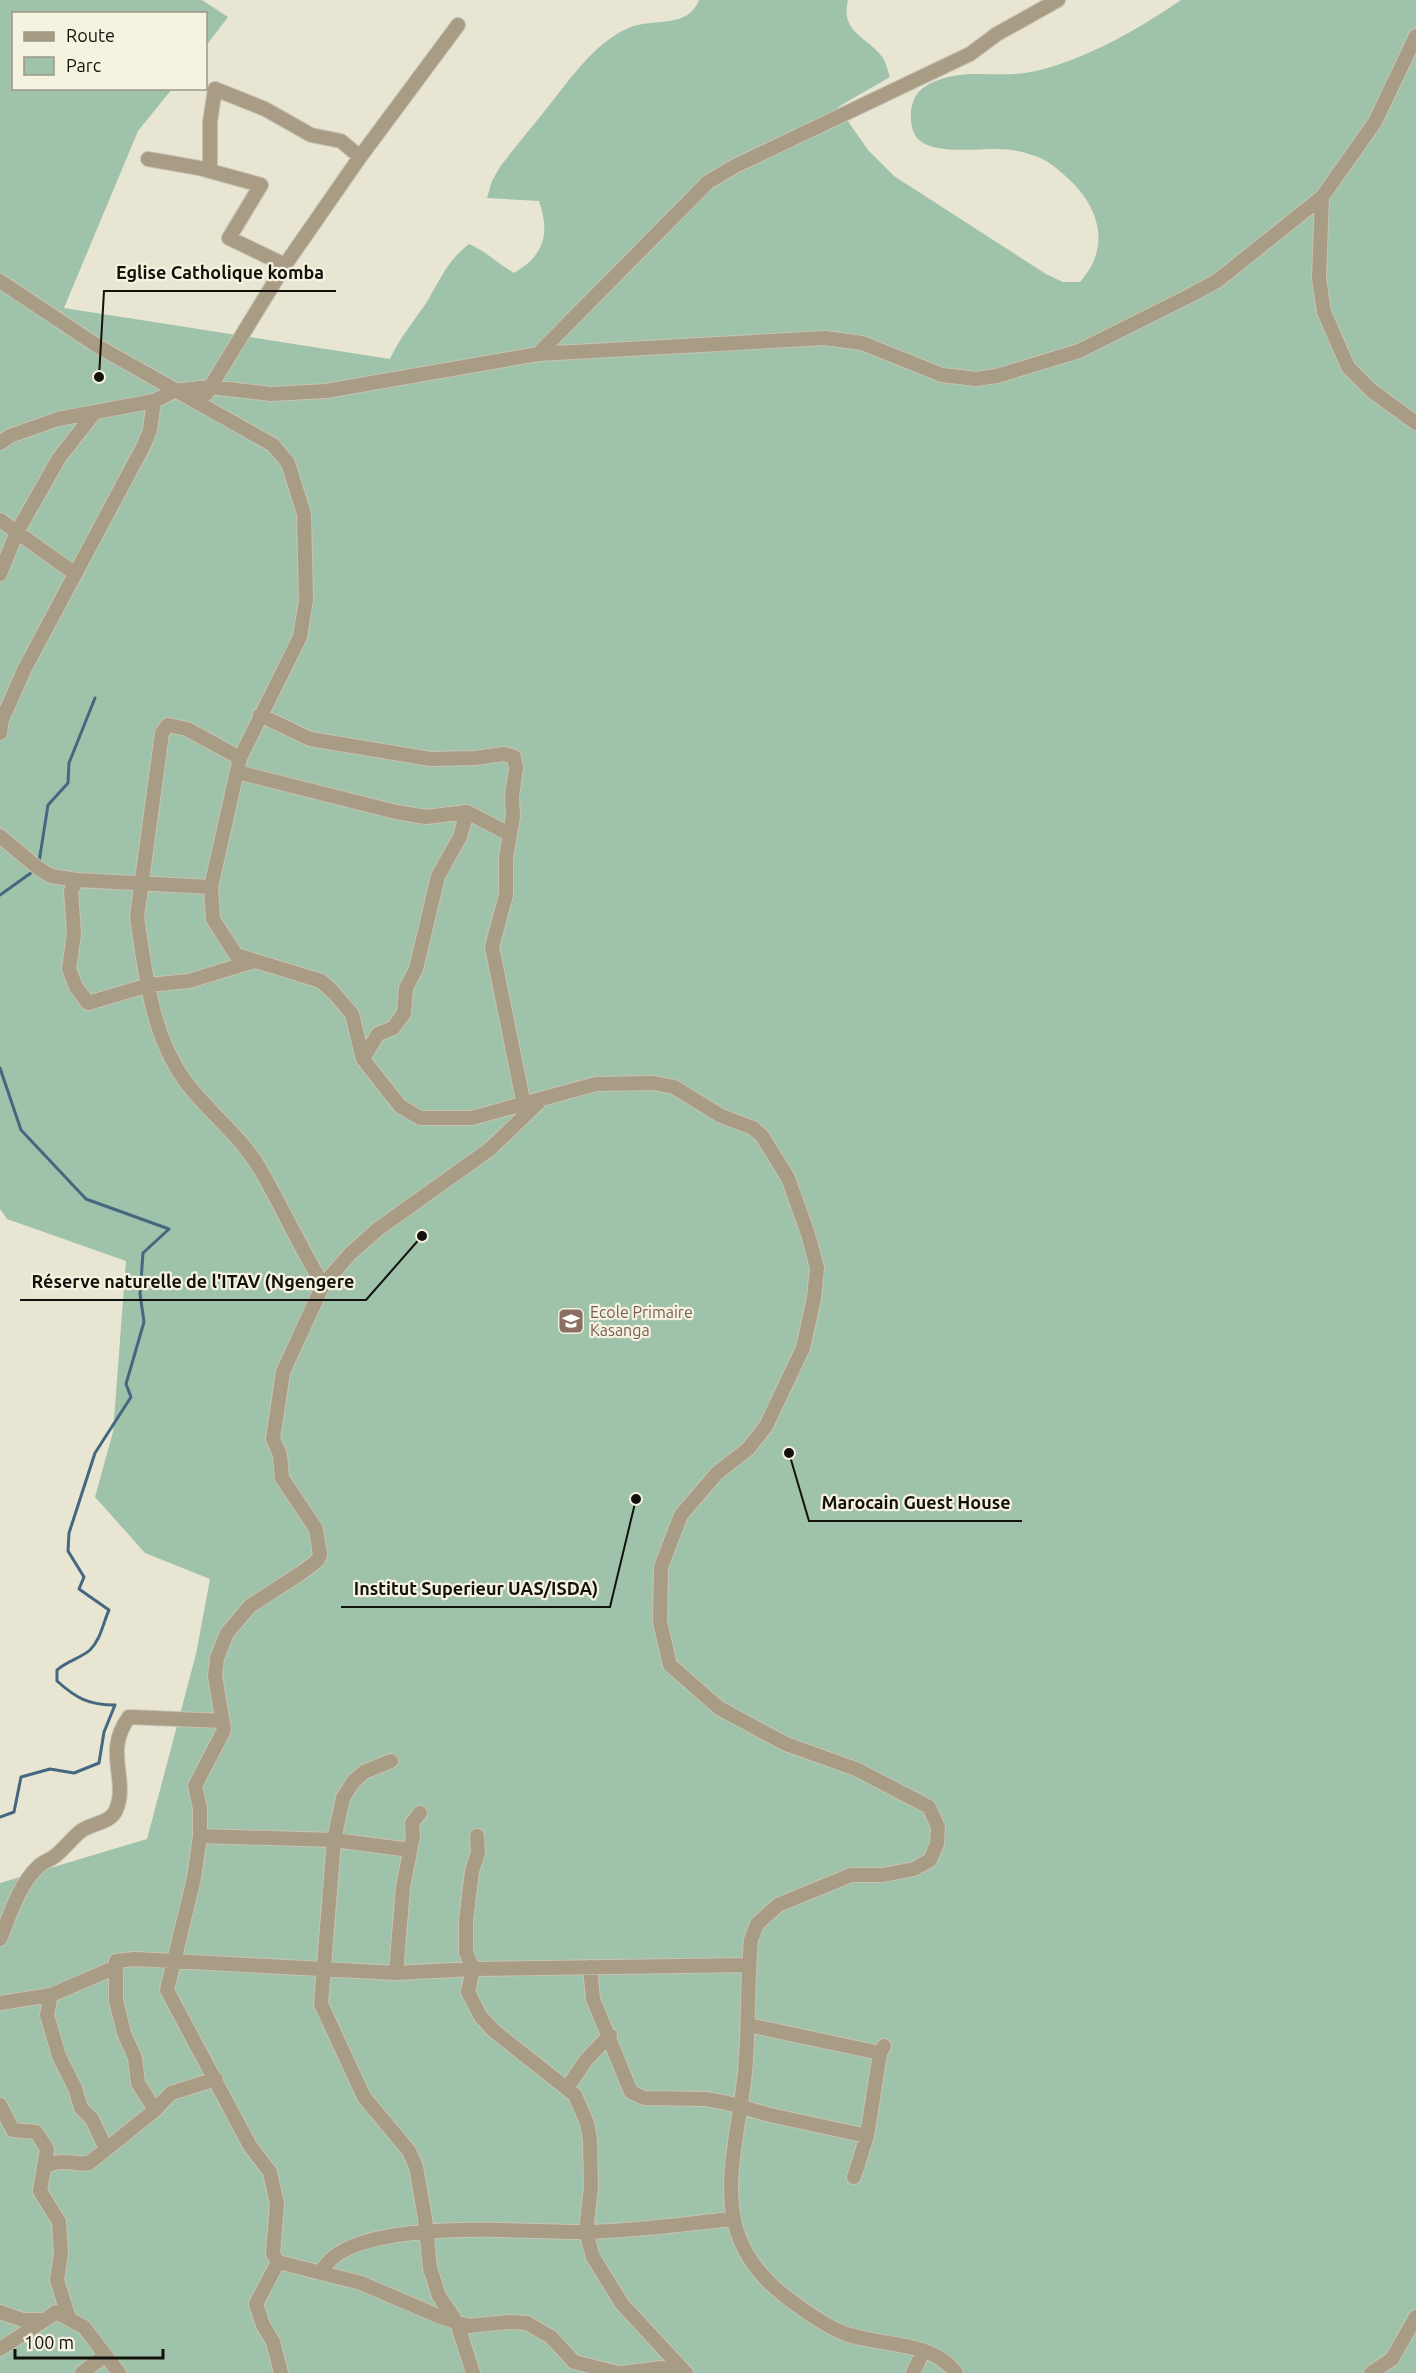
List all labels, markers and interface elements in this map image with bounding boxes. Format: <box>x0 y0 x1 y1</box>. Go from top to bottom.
legend <box>12 12 207 90</box>
text: Route <box>66 25 115 45</box>
text: Parc <box>66 55 101 75</box>
callout: Eglise Catholique komba <box>104 255 336 291</box>
text: Eglise Catholique komba <box>116 262 324 282</box>
callout: Réserve naturelle de l'ITAV (Ngengere <box>20 1264 366 1300</box>
text: Réserve naturelle de l'ITAV (Ngengere <box>32 1271 354 1292</box>
place label: Ecole Primaire Kasanga <box>590 1303 693 1339</box>
school or university icon: Ecole Primaire Kasanga <box>556 1306 586 1336</box>
callout: Marocain Guest House <box>809 1485 1022 1521</box>
text: Marocain Guest House <box>821 1492 1011 1512</box>
callout: Institut Superieur UAS/ISDA) <box>341 1571 610 1607</box>
text: Institut Superieur UAS/ISDA) <box>354 1578 598 1599</box>
scale bar <box>15 2322 164 2360</box>
text: 100 m <box>24 2332 74 2352</box>

